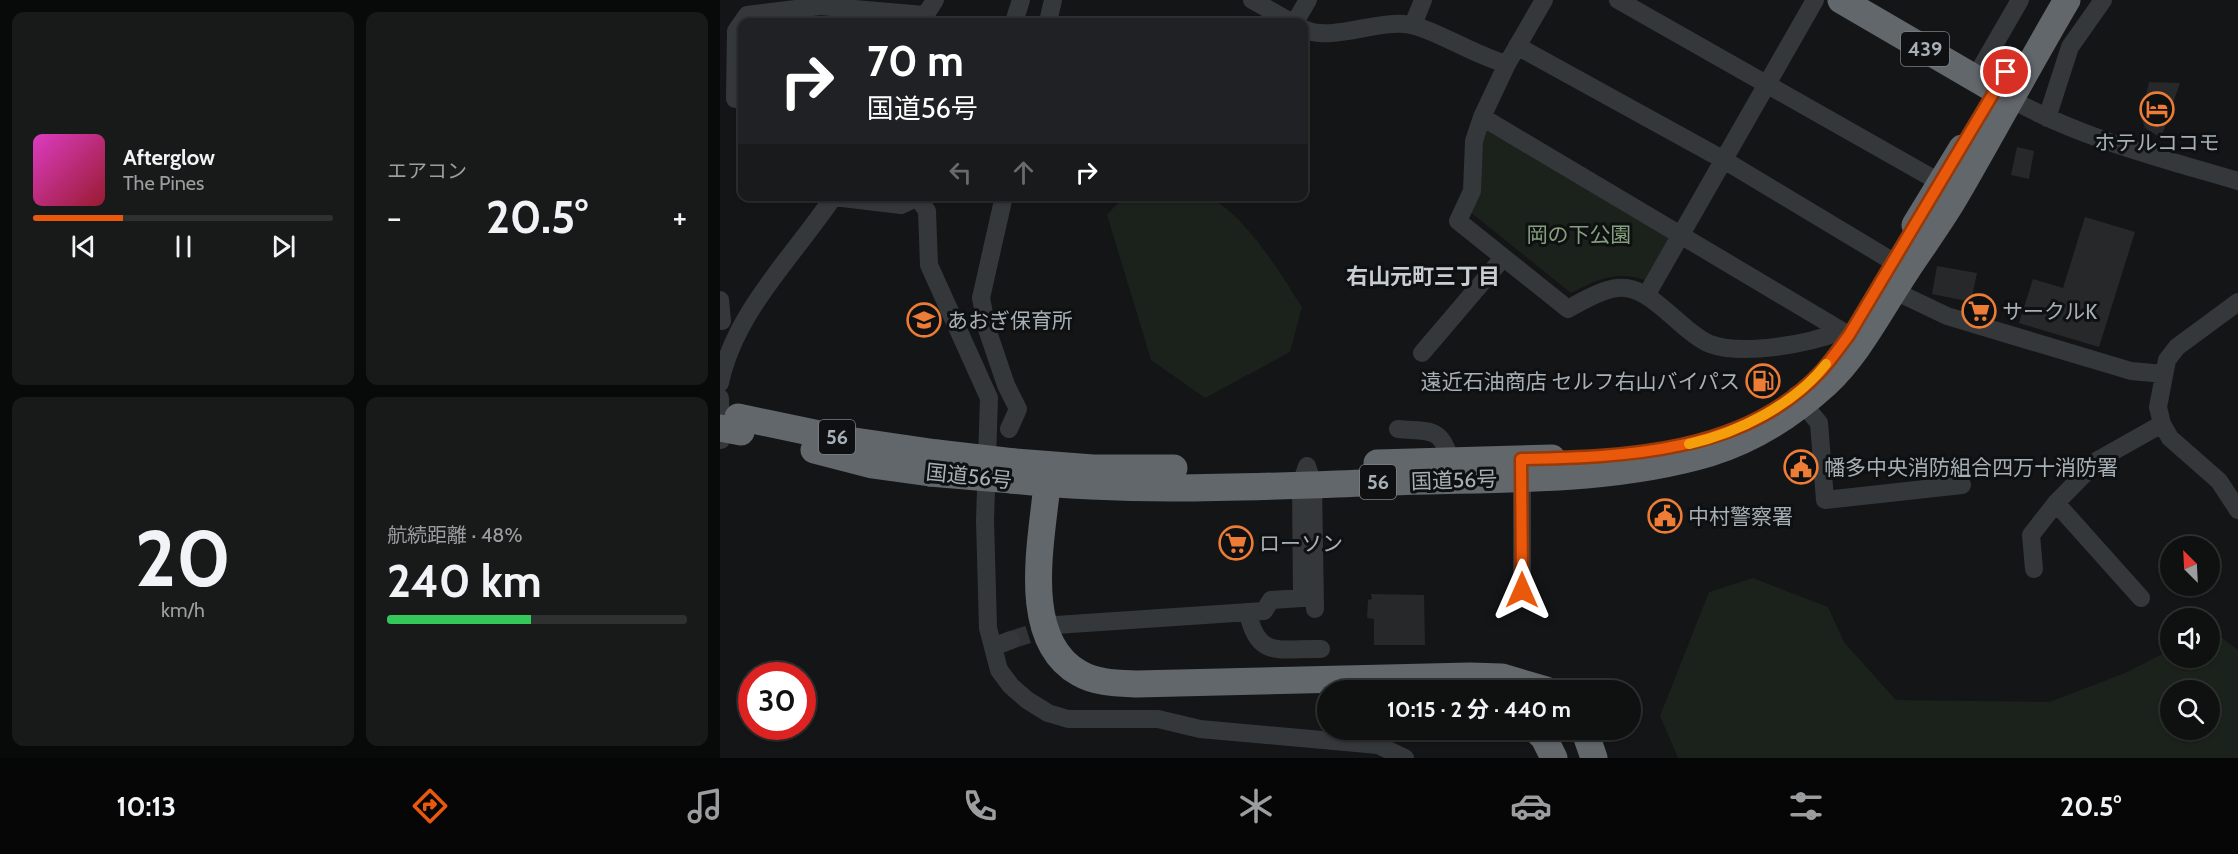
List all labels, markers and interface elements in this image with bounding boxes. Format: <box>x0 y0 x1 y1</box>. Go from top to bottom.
road number: 439 <box>1901 32 1949 66</box>
text: 70 m <box>867 35 964 87</box>
icon: right <box>768 42 846 120</box>
pin <box>1980 46 2031 97</box>
icon: arrive <box>1989 55 2022 88</box>
hotel icon: ホテルココモ <box>2139 91 2175 127</box>
text: 国道56号 <box>867 92 978 125</box>
place label: ホテルココモ <box>2094 130 2220 155</box>
text: Afterglow <box>123 144 215 171</box>
icon: left <box>944 156 977 189</box>
icon: ahead <box>1007 156 1040 189</box>
icon: right <box>1070 156 1103 189</box>
text: エアコン <box>387 159 467 183</box>
text: The Pines <box>123 171 204 195</box>
text: 20.5° <box>486 190 588 244</box>
text: − <box>387 197 402 237</box>
text: + <box>672 197 687 237</box>
park label: 岡の下公園 <box>1527 222 1632 247</box>
icon: previous <box>67 230 100 263</box>
icon: pause <box>167 230 200 263</box>
icon: next <box>267 230 300 263</box>
district label: 右山元町三丁目 <box>1346 263 1500 290</box>
supermarket icon: サークルK <box>1961 293 1997 329</box>
place label: サークルK <box>2002 299 2097 324</box>
school or university icon: あおぎ保育所 <box>906 302 942 338</box>
place label: あおぎ保育所 <box>947 308 1073 333</box>
fuel station icon: 遠近石油商店 セルフ右山バイパス <box>1745 363 1781 399</box>
place label: 遠近石油商店 セルフ右山バイパス <box>1421 369 1740 394</box>
road number: 56 <box>819 420 855 454</box>
public building icon: 幡多中央消防組合四万十消防署 <box>1783 449 1819 485</box>
place label: 幡多中央消防組合四万十消防署 <box>1824 455 2118 480</box>
street label: 国道56号 <box>925 459 1013 493</box>
road number: 56 <box>1360 465 1396 499</box>
street label: 国道56号 <box>1410 466 1498 494</box>
public building icon: 中村警察署 <box>1647 498 1683 534</box>
place label: 中村警察署 <box>1688 504 1793 529</box>
text: 20 <box>135 511 231 606</box>
text: 航続距離 · 48% <box>387 523 522 547</box>
supermarket icon: ローソン <box>1218 525 1254 561</box>
place label: ローソン <box>1259 531 1343 556</box>
north arrow <box>2160 536 2220 596</box>
map controls <box>2160 536 2220 740</box>
text: 240 km <box>387 554 542 608</box>
position arrow <box>1490 558 1554 622</box>
text: km/h <box>161 598 205 622</box>
button: sound <box>2160 608 2220 668</box>
speed limit sign: 30 <box>738 662 816 740</box>
button: search <box>2160 680 2220 740</box>
text: 10:15 · 2 分 · 440 m <box>1387 696 1571 723</box>
icon: directions <box>409 785 451 827</box>
icon: music <box>684 785 726 827</box>
icon: phone <box>959 785 1001 827</box>
icon: climate <box>1235 785 1277 827</box>
icon: car <box>1510 785 1552 827</box>
icon: filters <box>1785 785 1827 827</box>
text: 10:13 <box>117 790 176 823</box>
text: 20.5° <box>2060 790 2121 823</box>

